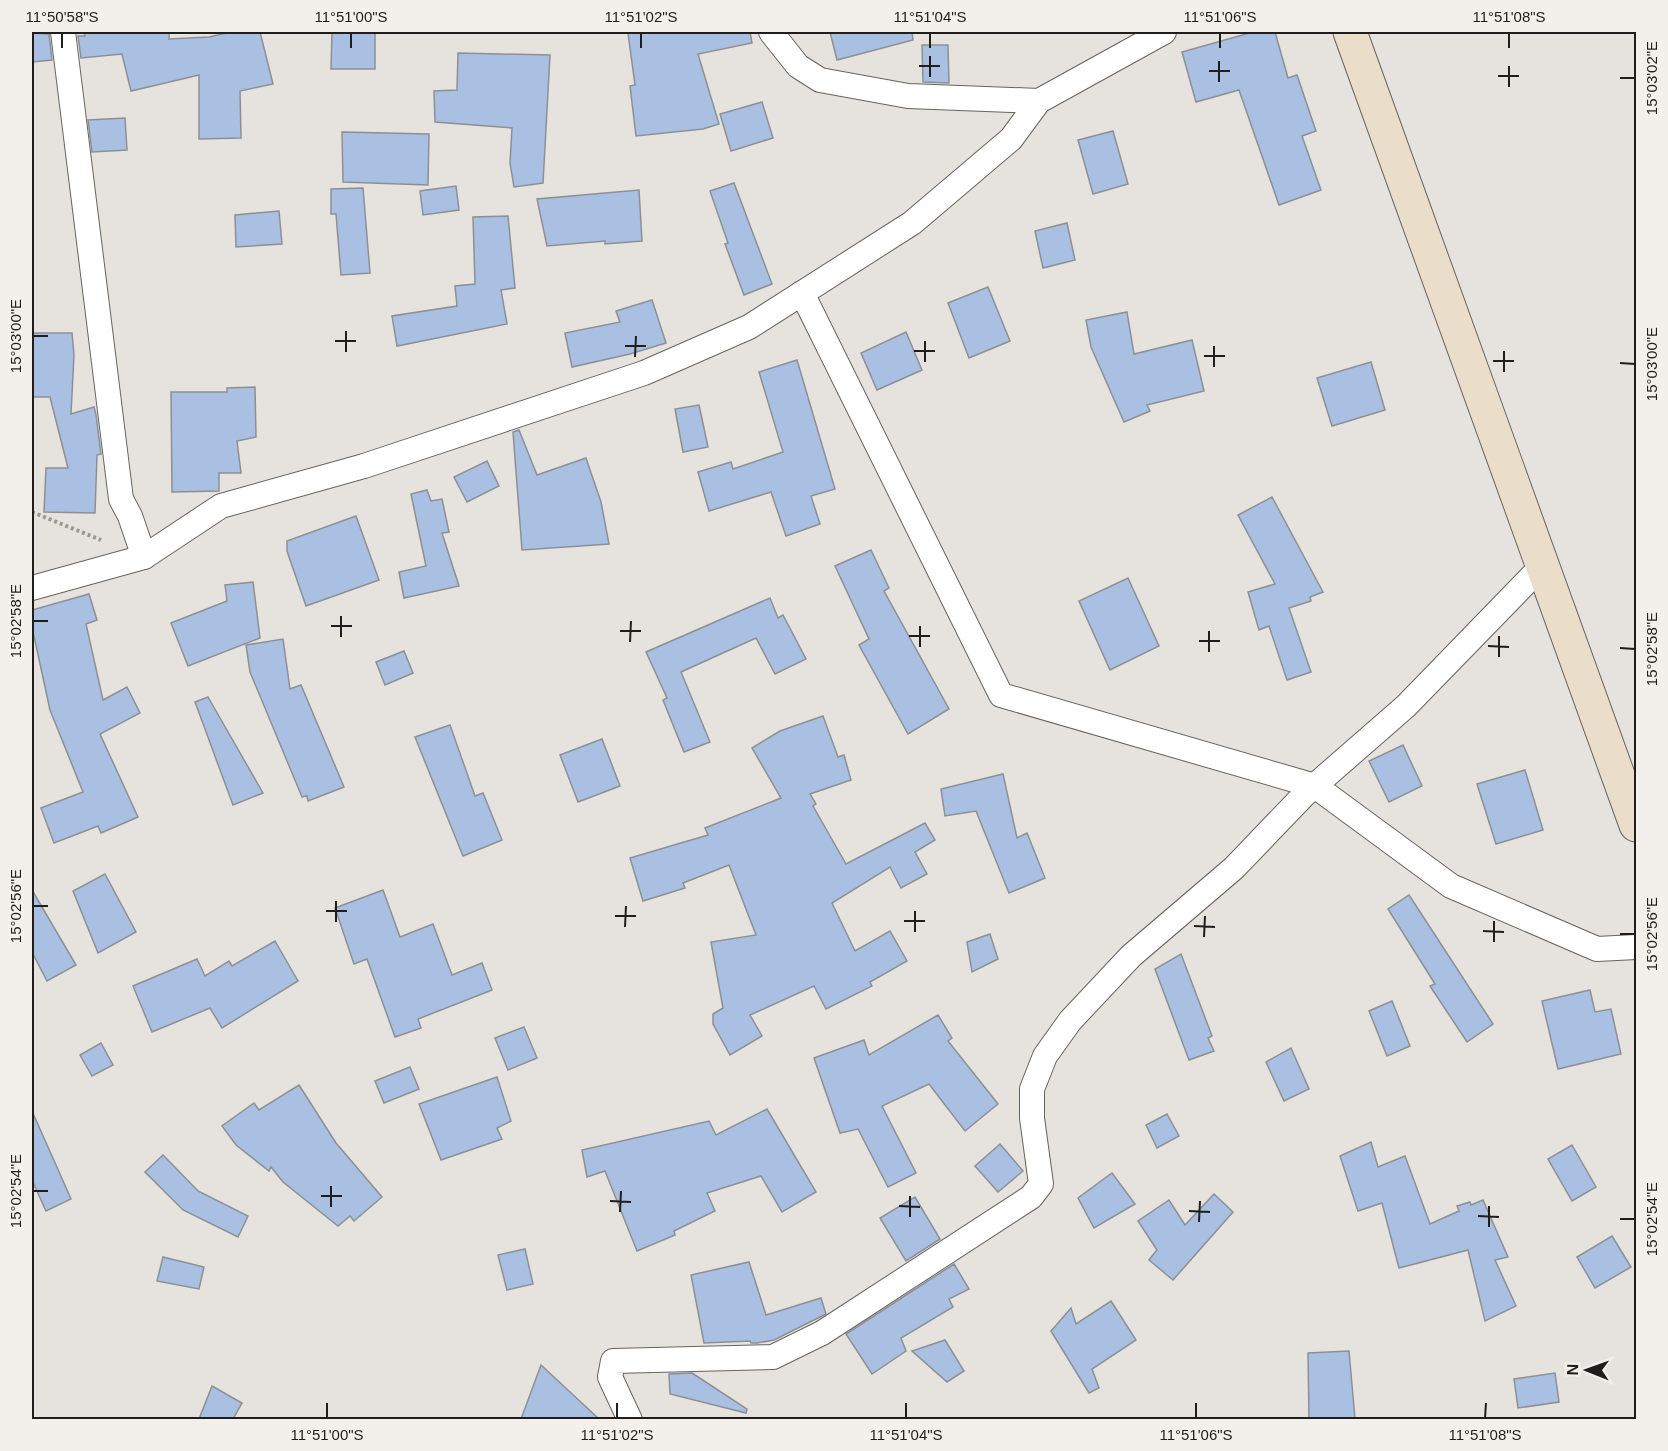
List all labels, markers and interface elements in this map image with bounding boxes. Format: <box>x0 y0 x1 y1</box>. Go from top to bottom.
text: 11°50'58"S <box>25 8 99 25</box>
text: 11°51'00"S <box>314 8 388 25</box>
text: 11°51'02"S <box>604 8 678 25</box>
text: 11°51'04"S <box>893 8 967 25</box>
text: 11°51'06"S <box>1183 8 1257 25</box>
text: 11°51'08"S <box>1472 8 1546 25</box>
text: 15°03'02"E <box>1643 41 1660 115</box>
text: 15°03'00"E <box>7 299 24 373</box>
text: 15°03'00"E <box>1643 327 1660 401</box>
text: 15°02'58"E <box>7 584 24 658</box>
text: 15°02'58"E <box>1643 612 1660 686</box>
text: 15°02'56"E <box>7 869 24 943</box>
text: 15°02'56"E <box>1643 897 1660 971</box>
text: 15°02'54"E <box>7 1154 24 1228</box>
text: 15°02'54"E <box>1643 1182 1660 1256</box>
north arrow <box>1557 1340 1617 1400</box>
text: N <box>1564 1364 1581 1376</box>
text: 11°51'00"S <box>290 1426 364 1443</box>
text: 11°51'02"S <box>580 1426 654 1443</box>
text: 11°51'04"S <box>869 1426 943 1443</box>
text: 11°51'06"S <box>1159 1426 1233 1443</box>
text: 11°51'08"S <box>1448 1426 1522 1443</box>

